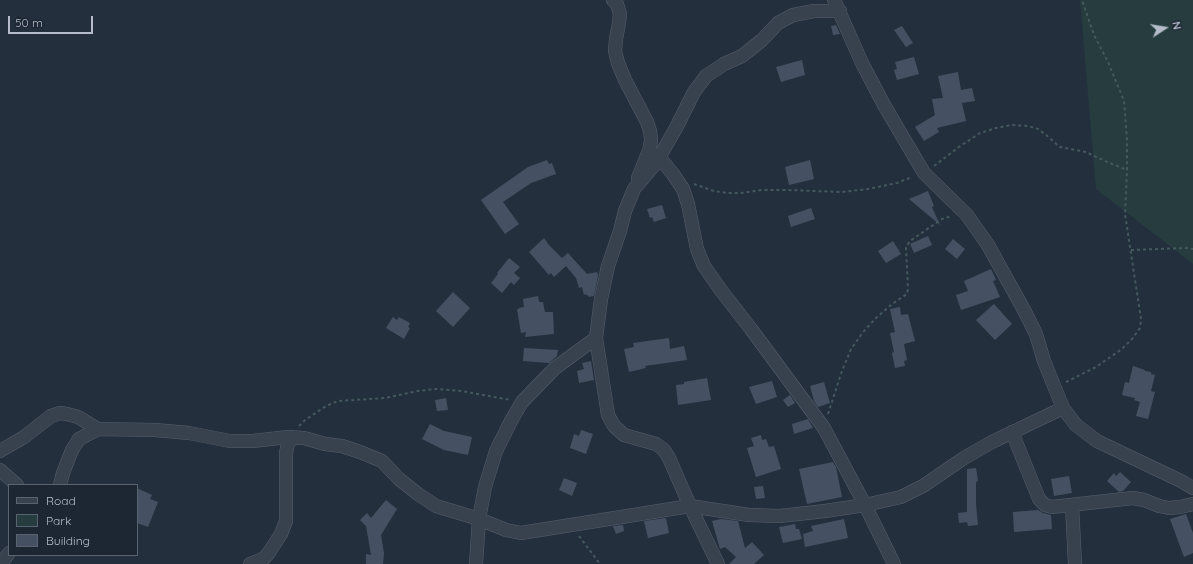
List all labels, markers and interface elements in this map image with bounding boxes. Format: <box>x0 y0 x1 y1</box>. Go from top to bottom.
scale bar <box>10 8 95 34</box>
north arrow <box>1145 8 1185 48</box>
text: 50 m <box>15 15 43 30</box>
text: N <box>1169 20 1184 31</box>
legend <box>8 484 138 556</box>
text: Road <box>46 493 76 508</box>
text: Park <box>46 513 71 528</box>
text: Building <box>46 533 90 548</box>

